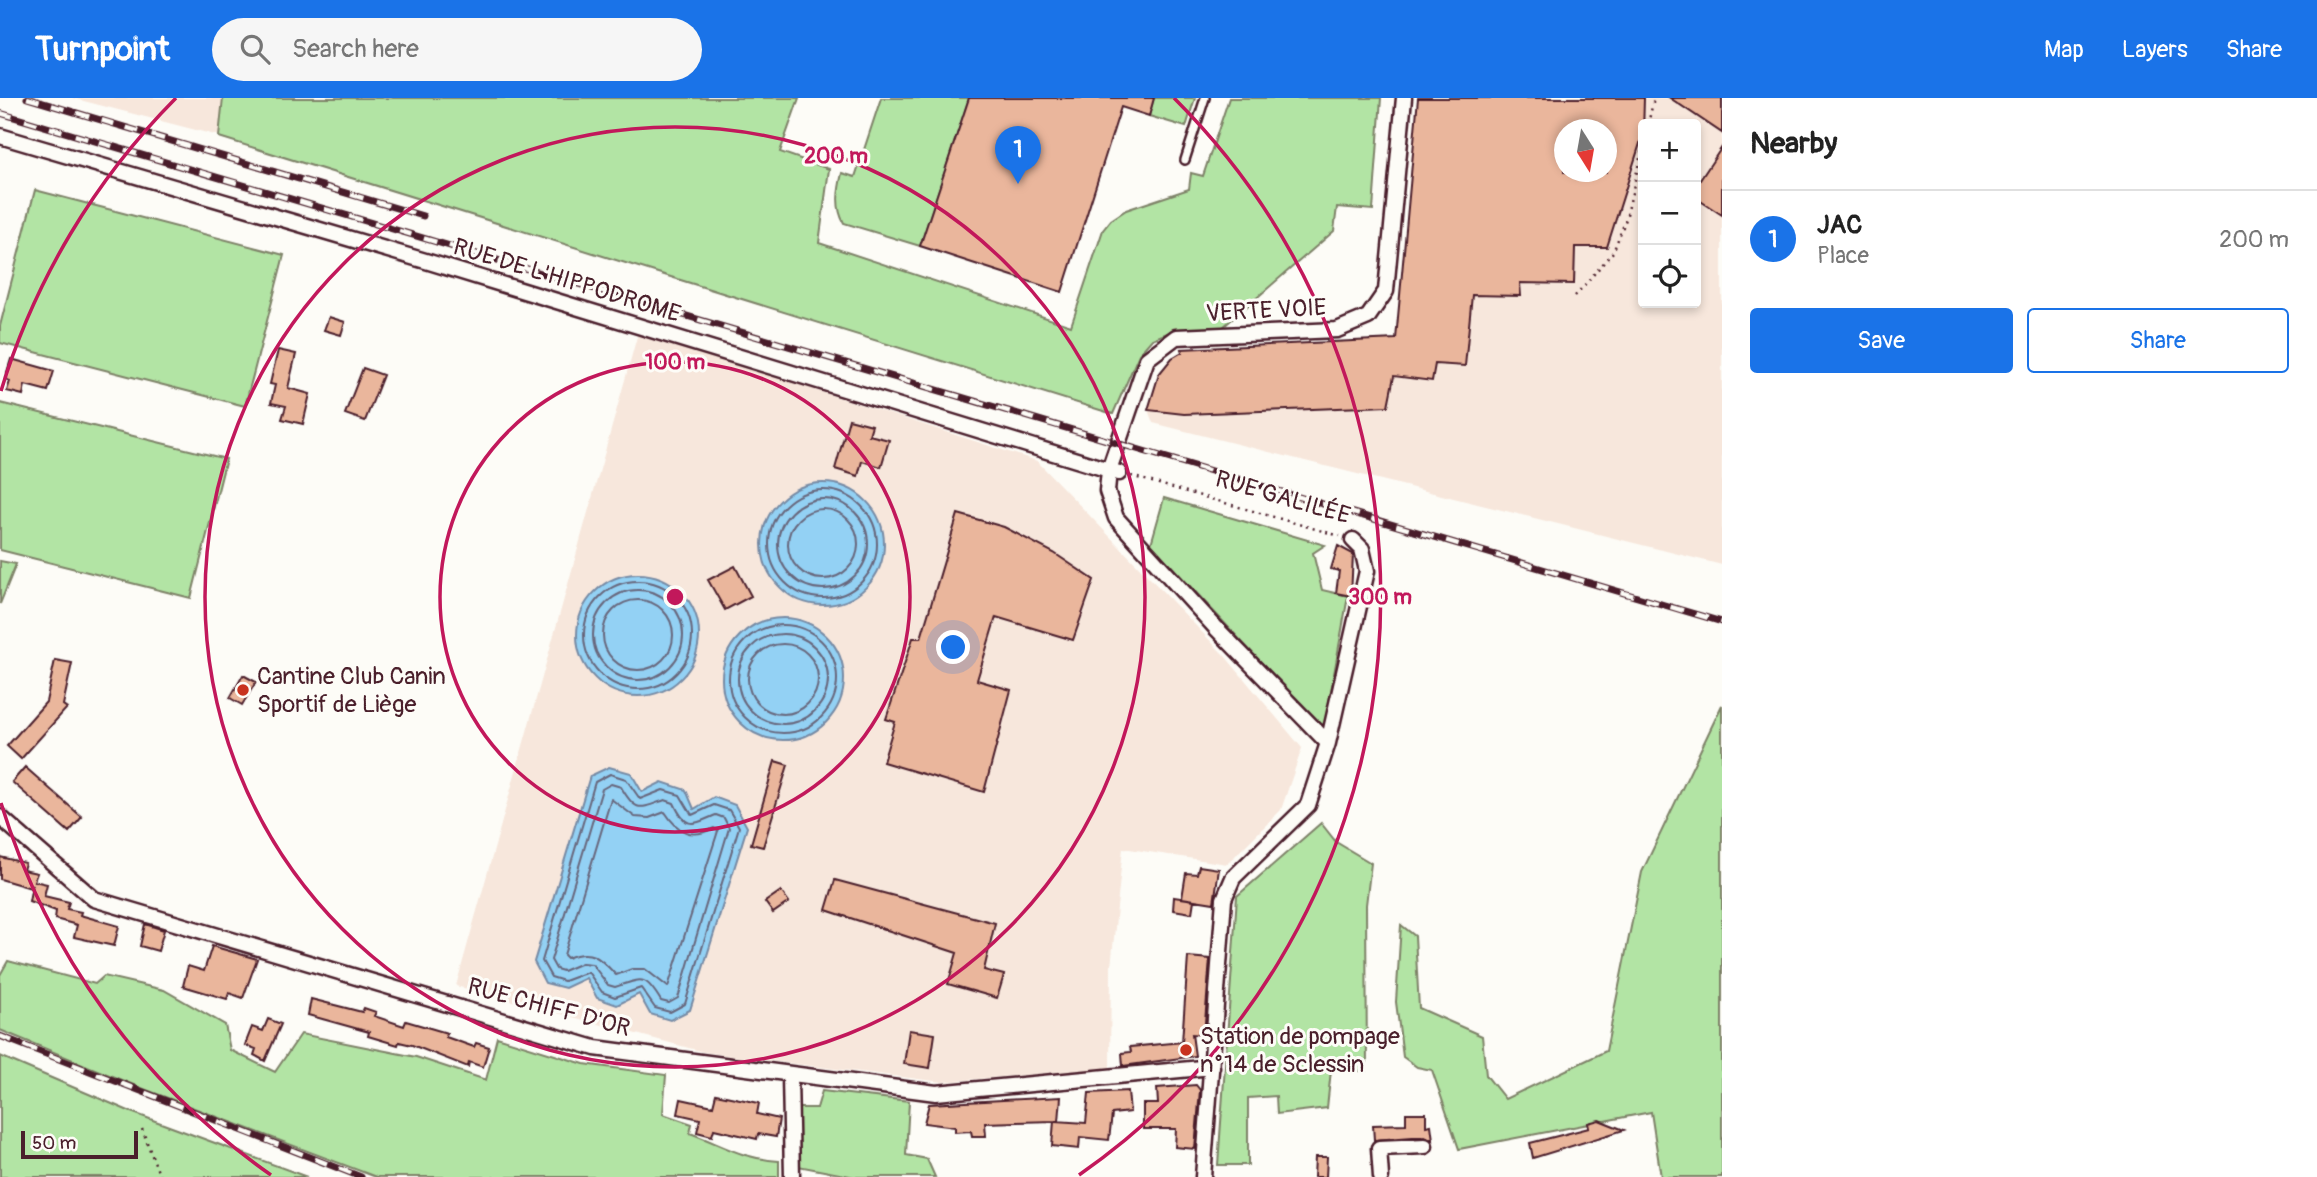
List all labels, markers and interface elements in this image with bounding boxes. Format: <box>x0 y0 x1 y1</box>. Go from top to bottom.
search box <box>212 18 702 81</box>
text: Turnpoint <box>35 29 170 70</box>
icon: search <box>236 30 274 68</box>
text: Search here <box>292 33 419 65</box>
text: Map <box>2044 35 2084 64</box>
text: Layers <box>2122 35 2188 64</box>
text: Share <box>2226 35 2282 64</box>
north arrow <box>1554 119 1617 182</box>
map controls <box>1638 119 1701 308</box>
button: + <box>1638 119 1701 182</box>
text: Nearby <box>1750 125 1837 162</box>
pin: 1 <box>995 126 1041 184</box>
text: 200 m <box>804 143 868 170</box>
button: − <box>1638 182 1701 245</box>
text: JAC <box>1817 209 1862 241</box>
text: 1 <box>1769 225 1778 254</box>
text: 200 m <box>2219 225 2289 254</box>
street label: RUE DE L'HIPPODROME <box>450 232 684 329</box>
text: Place <box>1817 241 1869 270</box>
button: locate <box>1638 245 1701 308</box>
street label: VERTE VOIE <box>1205 293 1327 328</box>
button: Save <box>1750 308 2013 373</box>
button: Share <box>2027 308 2289 373</box>
text: 100 m <box>645 349 705 376</box>
street label: RUE GALILÉE <box>1212 464 1354 531</box>
text: 300 m <box>1348 584 1412 611</box>
centre of rings <box>663 585 687 609</box>
your location <box>936 630 970 664</box>
place label: Cantine Club Canin Sportif de Liège <box>257 662 446 719</box>
marker: Cantine Club Canin Sportif de Liège <box>235 682 251 698</box>
street label: RUE CHIFF D'OR <box>464 972 634 1043</box>
place label: Station de pompage n°14 de Sclessin <box>1200 1022 1400 1079</box>
marker: Station de pompage n°14 de Sclessin <box>1178 1042 1194 1058</box>
scale bar <box>21 1128 138 1160</box>
text: 50 m <box>32 1131 76 1155</box>

